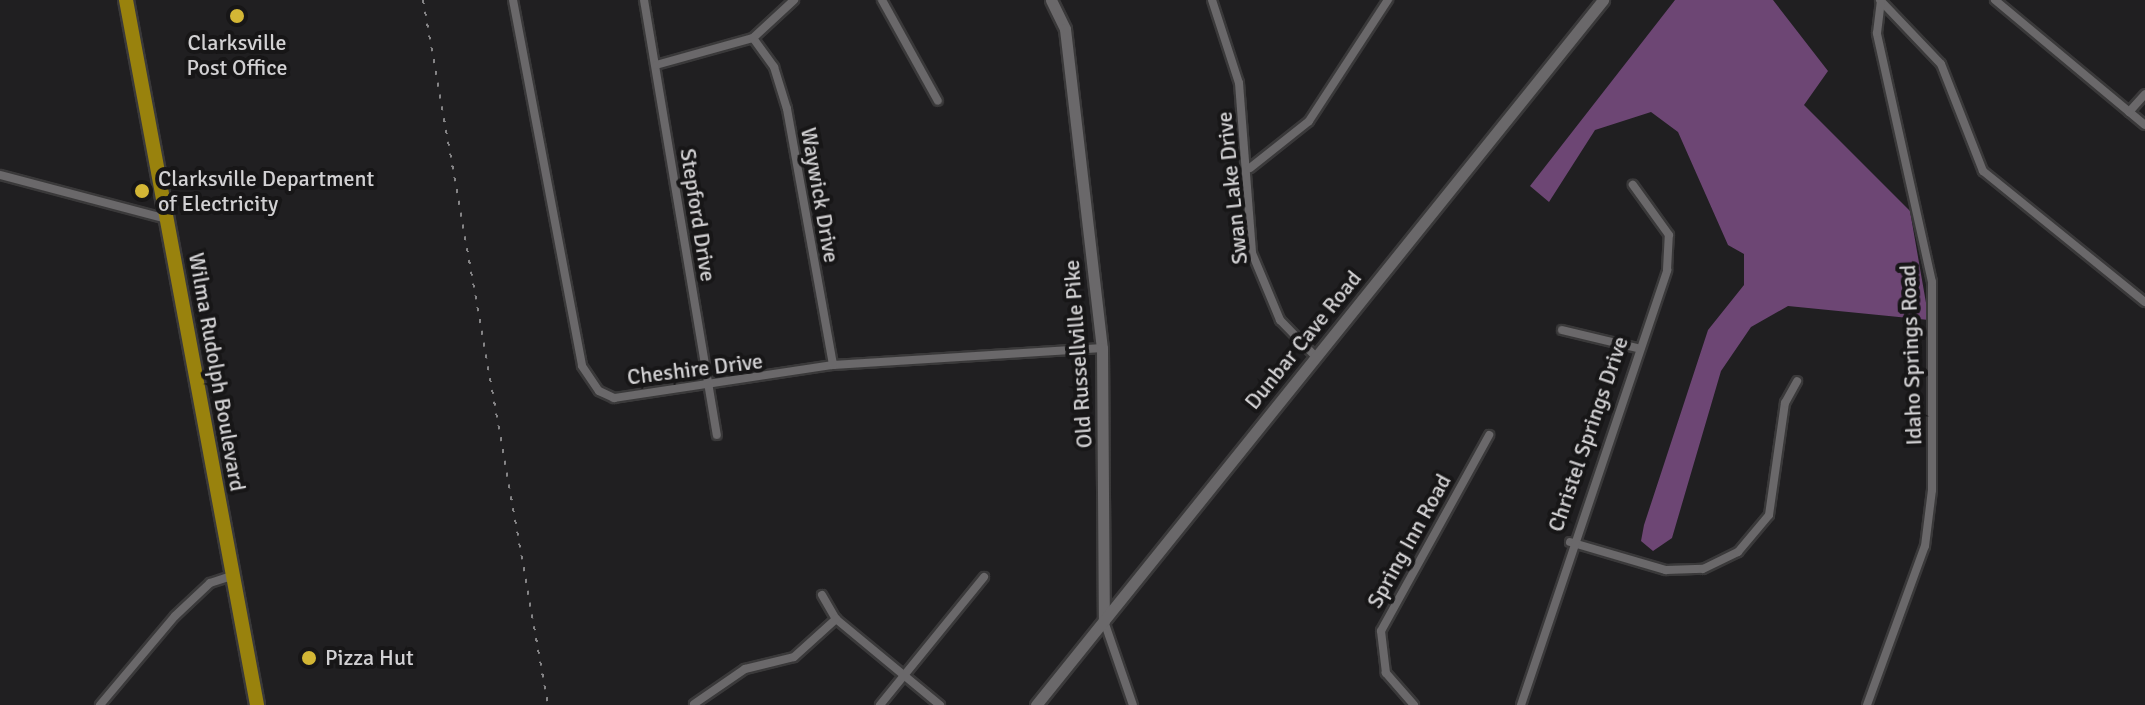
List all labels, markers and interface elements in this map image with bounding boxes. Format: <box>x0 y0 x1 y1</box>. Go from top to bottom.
marker: Clarksville Post Office <box>228 7 246 25</box>
place label: Clarksville Post Office <box>187 29 287 80</box>
street label: Swan Lake Drive <box>1211 110 1253 266</box>
street label: Waywick Drive <box>795 125 845 265</box>
street label: Stepford Drive <box>674 146 722 284</box>
place label: Clarksville Department of Electricity <box>158 165 374 216</box>
marker: Clarksville Department of Electricity <box>133 182 151 200</box>
street label: Wilma Rudolph Boulevard <box>183 251 251 493</box>
street label: Old Russellville Pike <box>1058 259 1098 449</box>
street label: Idaho Springs Road <box>1895 264 1927 446</box>
street label: Dunbar Cave Road <box>1239 265 1367 415</box>
street label: Christel Springs Drive <box>1542 333 1634 535</box>
street label: Cheshire Drive <box>626 348 764 390</box>
street label: Spring Inn Road <box>1361 469 1457 613</box>
place label: Pizza Hut <box>325 645 414 671</box>
marker: Pizza Hut <box>300 649 318 667</box>

